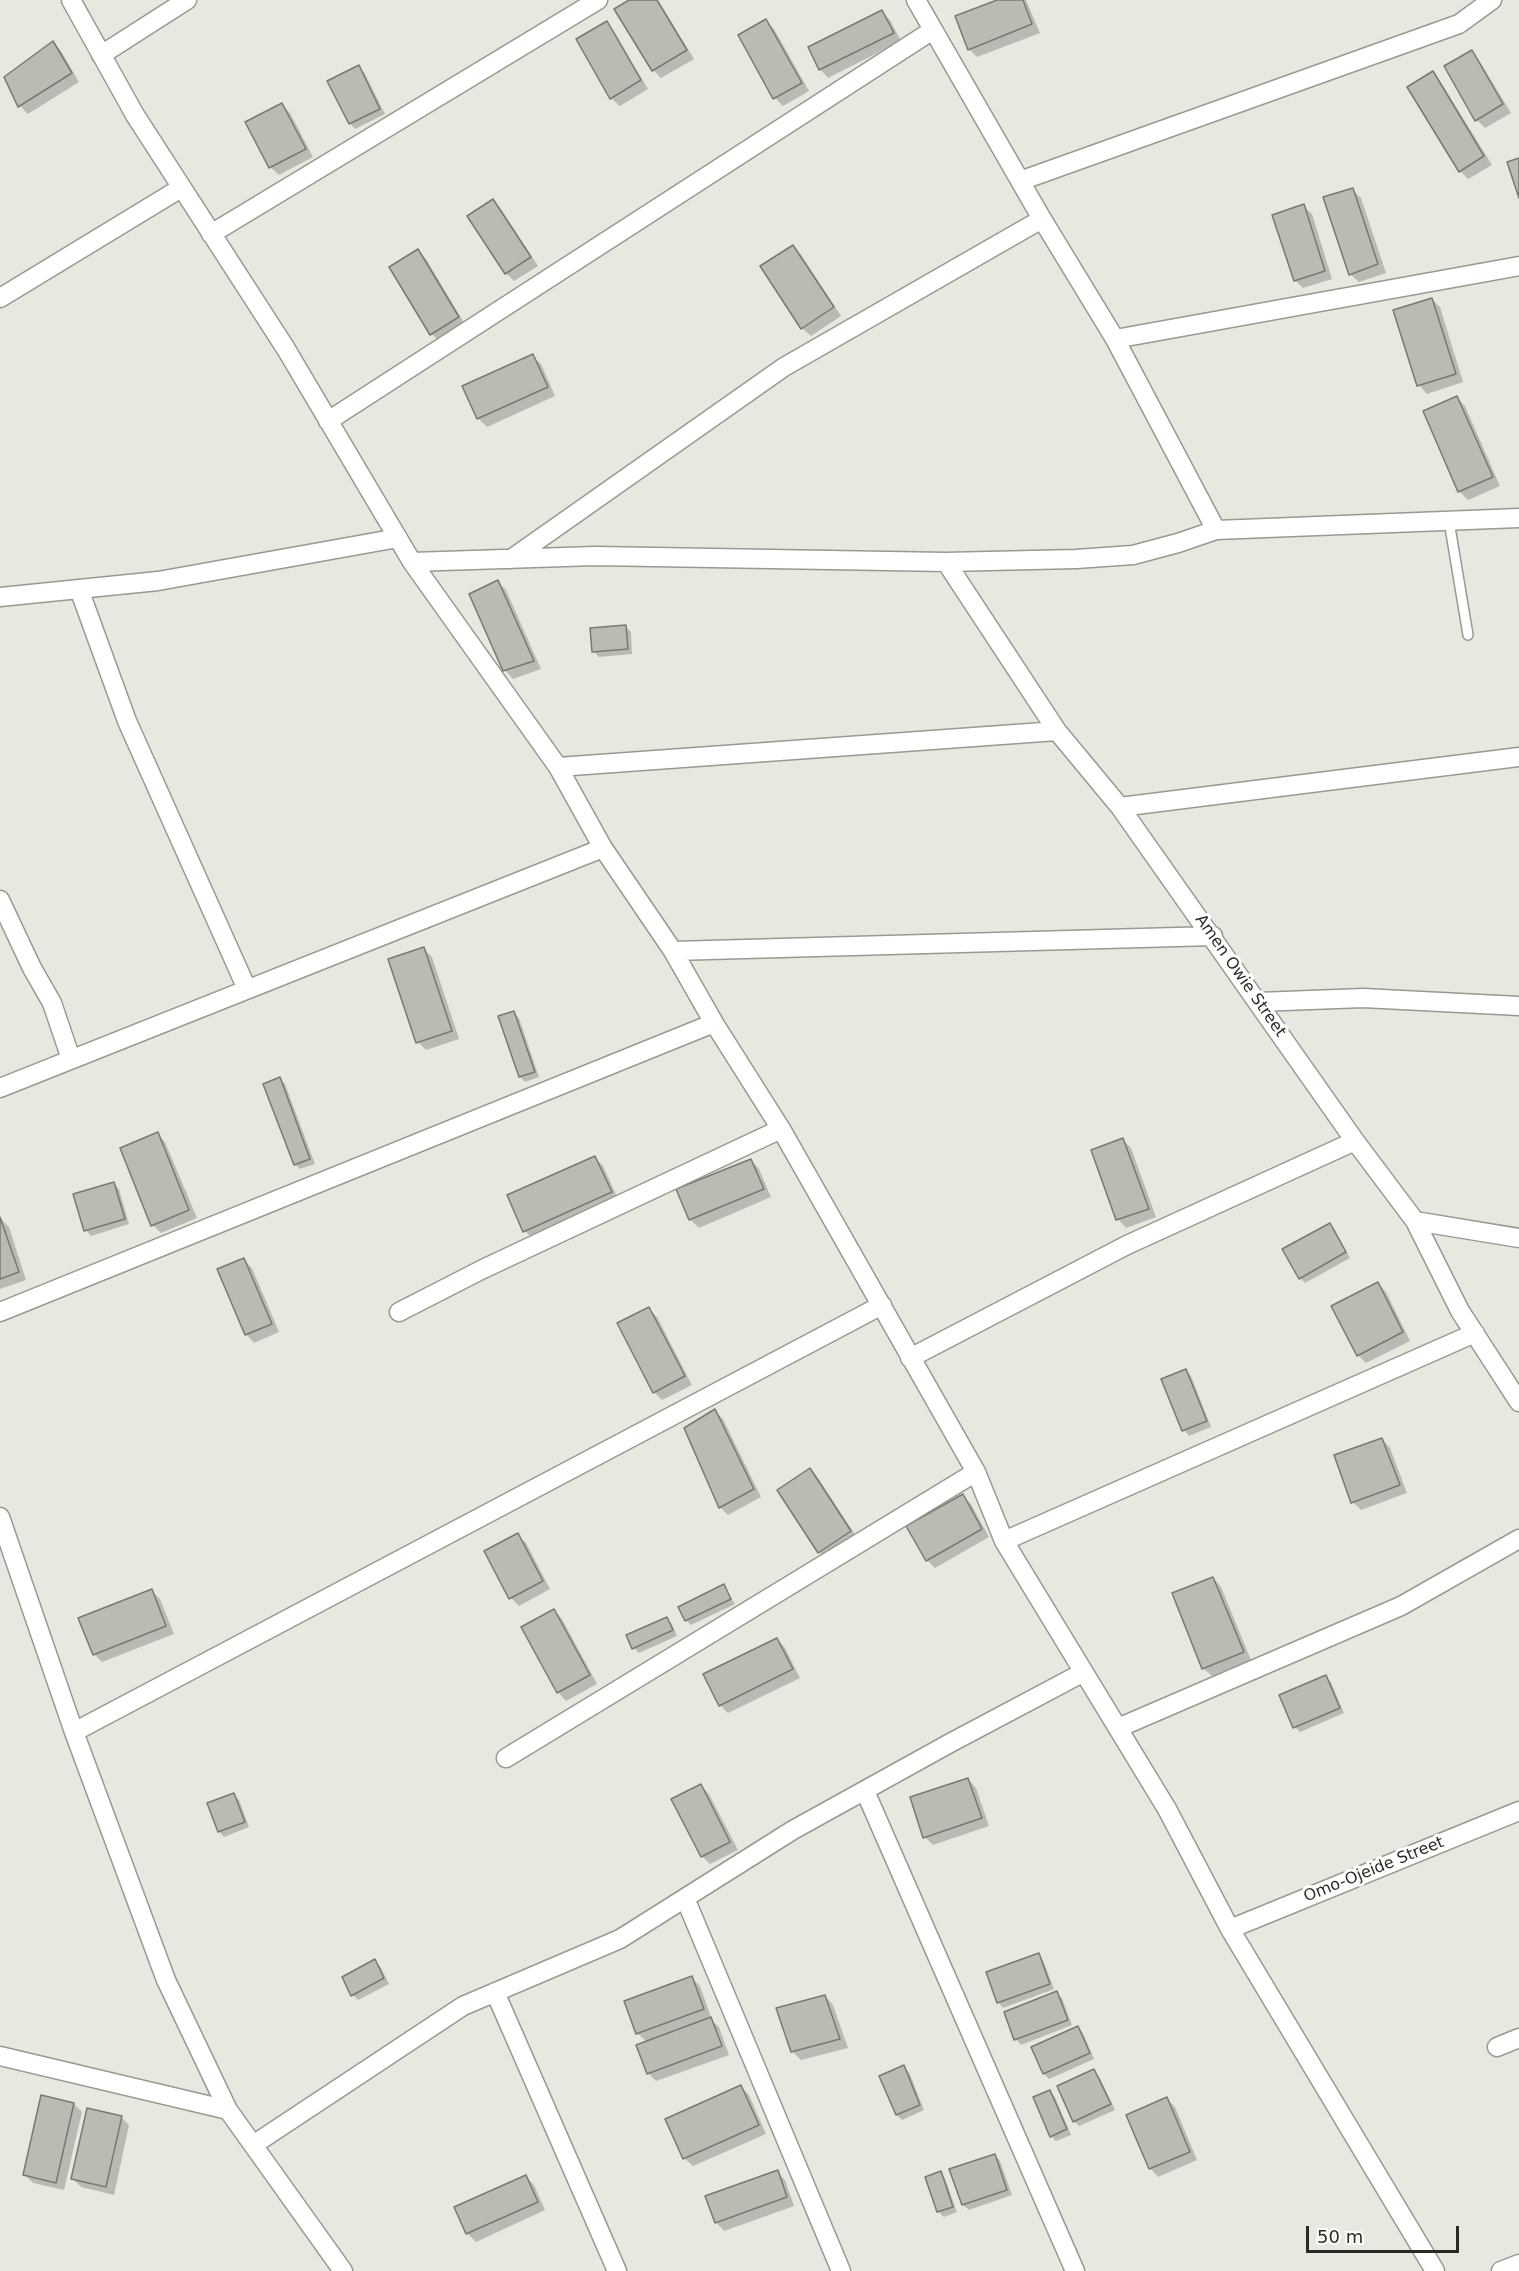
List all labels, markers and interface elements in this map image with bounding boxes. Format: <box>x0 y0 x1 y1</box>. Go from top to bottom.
street label: Amen Owie Street <box>1190 911 1290 1041</box>
street label: Omo-Ojeide Street <box>1301 1833 1447 1907</box>
scale bar <box>1309 2214 1462 2252</box>
text: 50 m <box>1317 2226 1363 2247</box>

